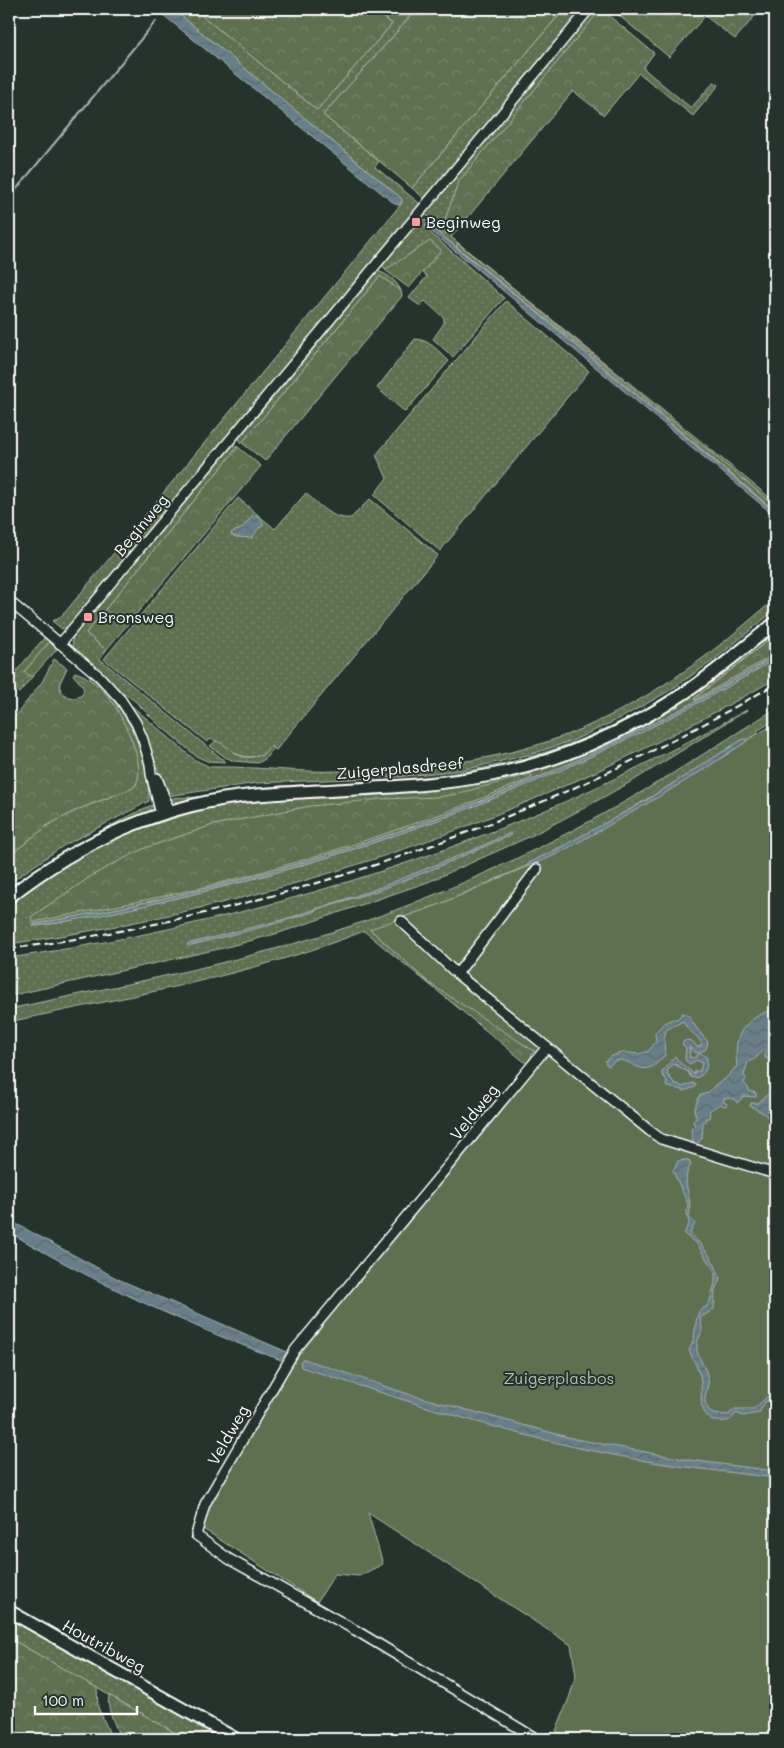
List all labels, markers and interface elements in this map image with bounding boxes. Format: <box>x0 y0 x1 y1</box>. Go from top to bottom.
place label: Beginweg <box>426 211 500 232</box>
marker: Beginweg <box>410 216 422 228</box>
street label: Beginweg <box>109 489 173 560</box>
place label: Bronsweg <box>98 606 174 627</box>
marker: Bronsweg <box>82 611 94 623</box>
street label: Zuigerplasdreef <box>336 751 465 784</box>
street label: Veldweg <box>445 1079 503 1144</box>
park label: Zuigerplasbos <box>504 1367 614 1388</box>
street label: Veldweg <box>202 1401 253 1469</box>
street label: Houtribweg <box>59 1614 149 1677</box>
scale bar <box>35 1683 138 1715</box>
text: 100 m <box>42 1690 84 1710</box>

